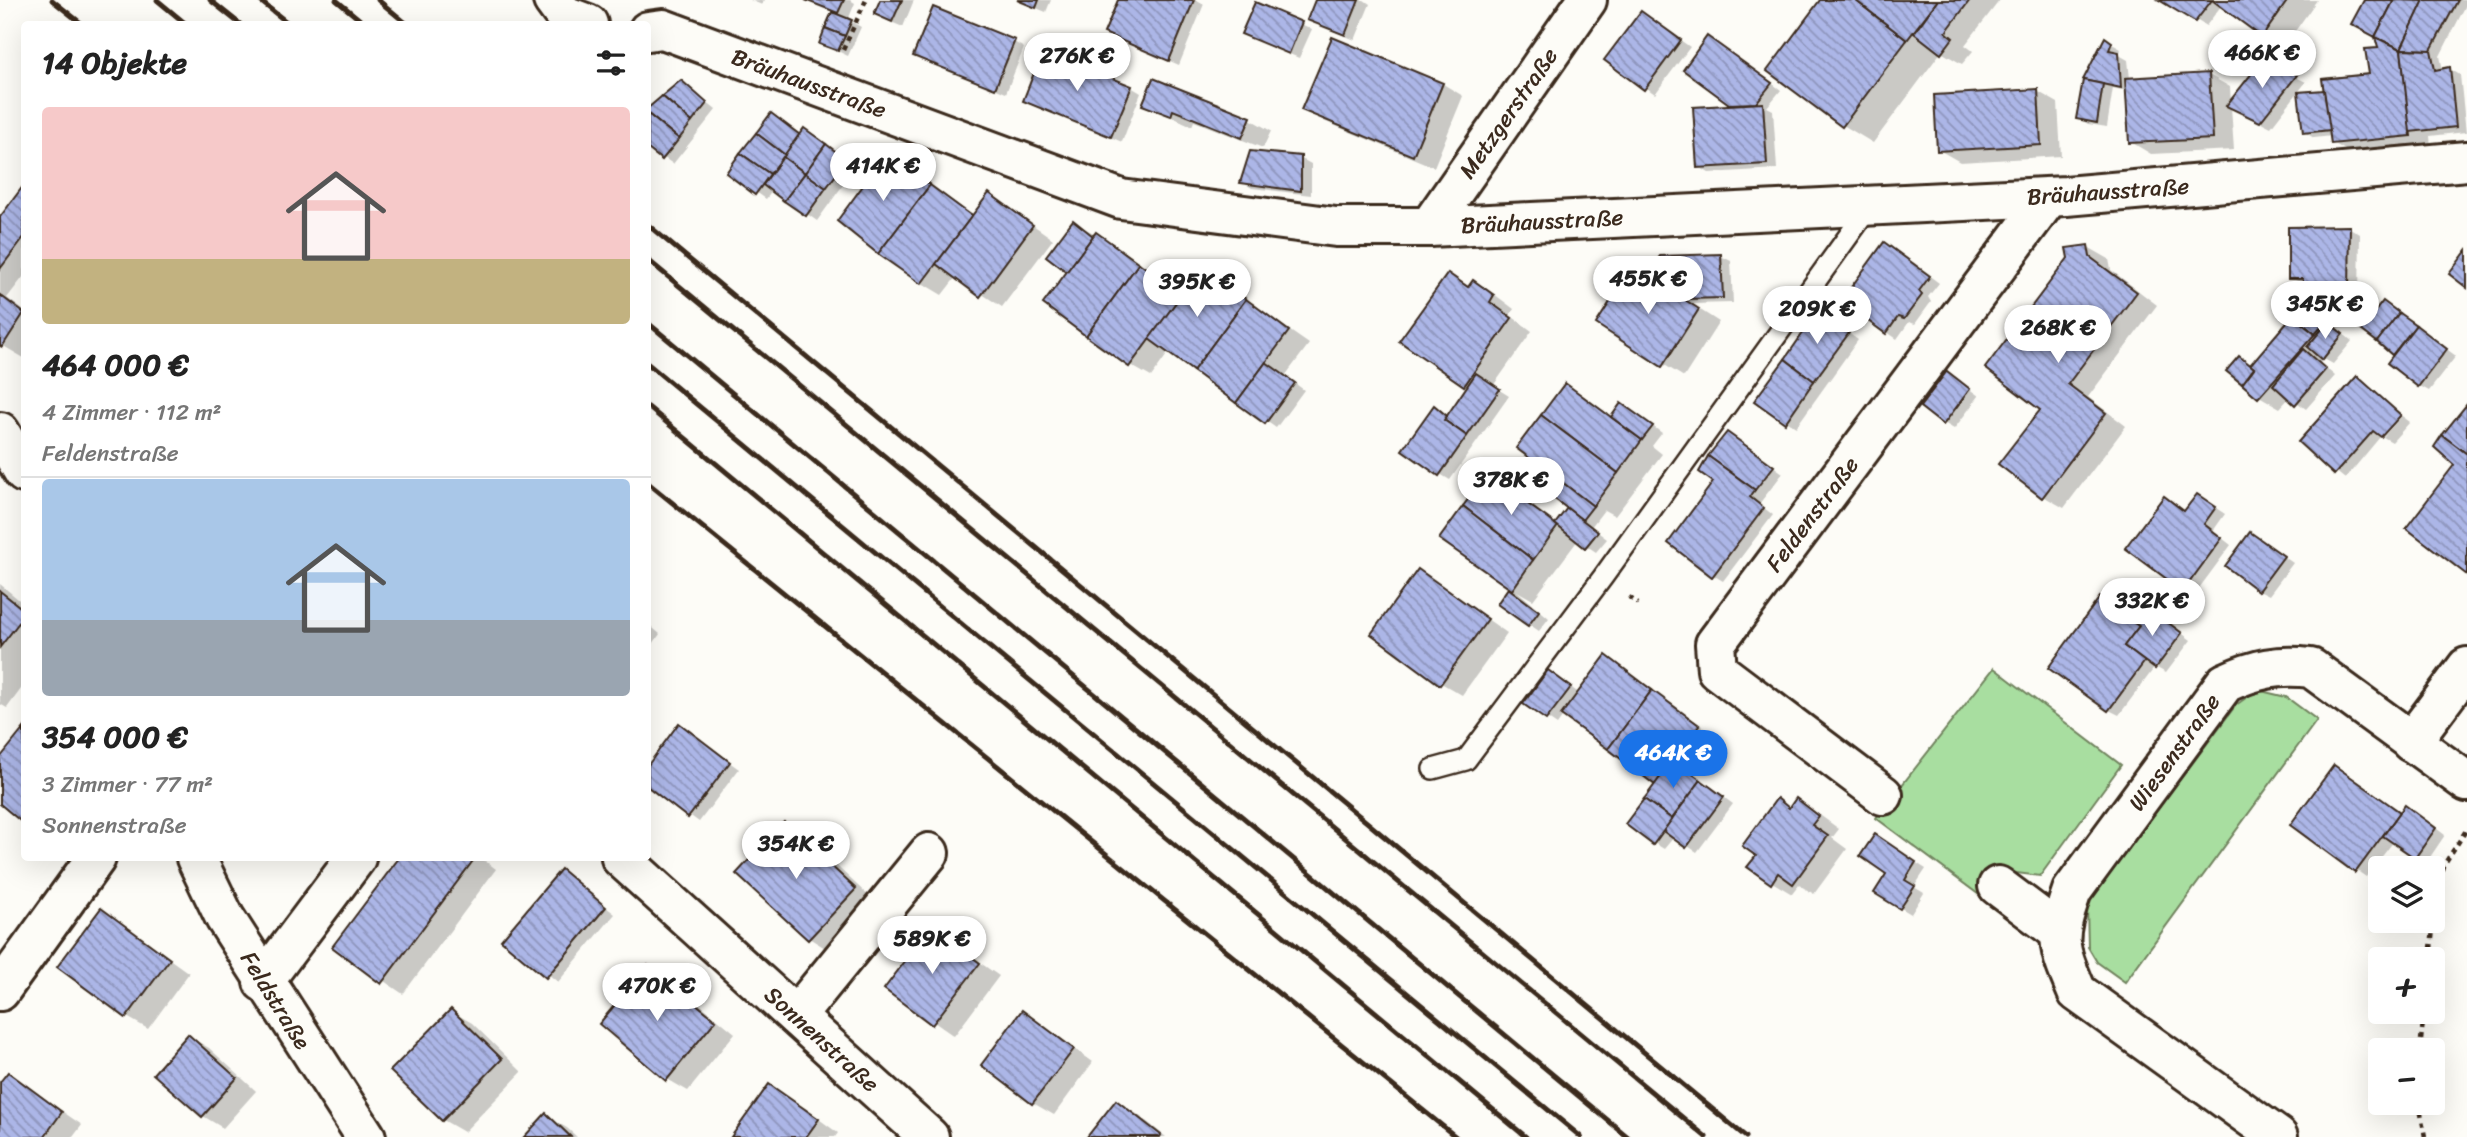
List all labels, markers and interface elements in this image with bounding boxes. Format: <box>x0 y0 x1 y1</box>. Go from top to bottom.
pin: 466K € <box>2205 31 2319 90</box>
text: 466K € <box>2224 32 2300 73</box>
pin: 276K € <box>1020 34 1134 93</box>
text: 276K € <box>1040 35 1114 76</box>
text: 14 Objekte <box>42 36 187 90</box>
street label: Bräuhausstraße <box>725 36 892 131</box>
street label: Metzgerstraße <box>1448 39 1569 188</box>
icon: filters <box>592 44 630 82</box>
pin: 414K € <box>826 144 940 203</box>
text: 414K € <box>846 145 920 186</box>
icon: home <box>273 153 399 279</box>
street label: Bräuhausstraße <box>2026 165 2191 218</box>
street label: Bräuhausstraße <box>1460 197 1624 246</box>
pin: 455K € <box>1591 256 1705 316</box>
text: 455K € <box>1609 258 1687 299</box>
pin: 395K € <box>1140 260 1254 319</box>
text: 395K € <box>1159 261 1235 302</box>
pin: 345K € <box>2268 282 2382 341</box>
text: 345K € <box>2287 283 2363 324</box>
pin: 209K € <box>1760 286 1874 346</box>
text: 209K € <box>1778 288 1856 329</box>
pin: 268K € <box>2001 306 2115 365</box>
text: 268K € <box>2020 307 2096 348</box>
text: 464 000 € <box>42 338 189 392</box>
text: 4 Zimmer · 112 m² <box>42 392 222 433</box>
text: Feldenstraße <box>42 433 179 474</box>
street label: Feldenstraße <box>1755 447 1870 581</box>
pin: 378K € <box>1454 458 1568 517</box>
text: 378K € <box>1474 459 1548 500</box>
icon: home <box>273 525 399 651</box>
pin: 332K € <box>2095 578 2209 638</box>
text: 332K € <box>2115 580 2189 621</box>
street label: Wiesenstraße <box>2117 684 2232 820</box>
text: 354 000 € <box>42 710 188 764</box>
pin: 464K € <box>1616 730 1730 790</box>
text: 464K € <box>1634 732 1712 773</box>
text: 3 Zimmer · 77 m² <box>42 764 213 805</box>
text: Sonnenstraße <box>42 805 187 846</box>
pin: 354K € <box>739 822 853 881</box>
text: 354K € <box>758 823 834 864</box>
map controls <box>2368 856 2445 1115</box>
button: layers <box>2368 856 2445 933</box>
pin: 589K € <box>875 916 989 976</box>
text: 589K € <box>893 918 971 959</box>
street label: Feldstraße <box>229 943 322 1058</box>
button: + <box>2368 947 2445 1024</box>
pin: 470K € <box>600 964 714 1023</box>
text: 470K € <box>618 965 696 1006</box>
street label: Sonnenstraße <box>754 976 889 1103</box>
button: − <box>2368 1038 2445 1115</box>

